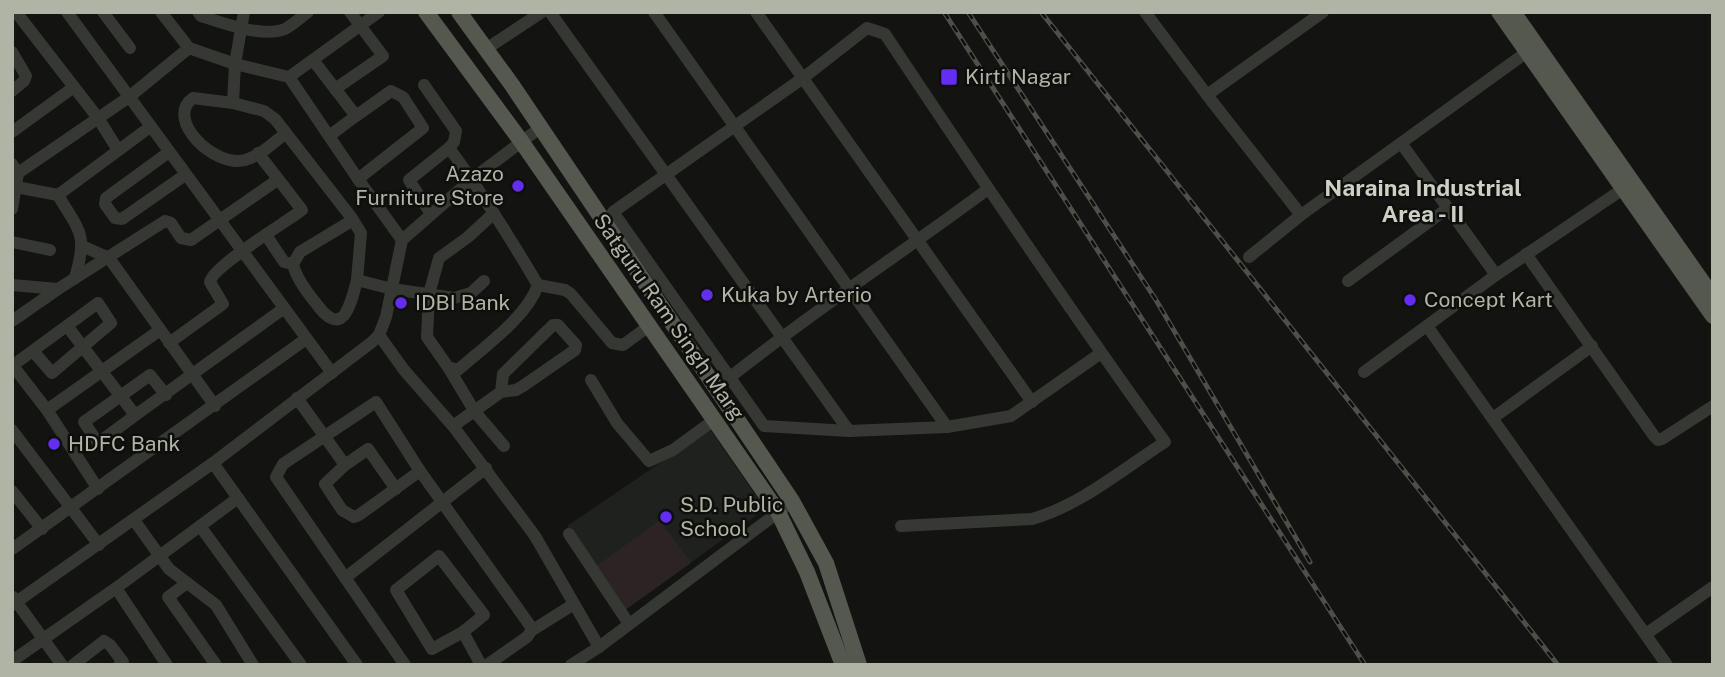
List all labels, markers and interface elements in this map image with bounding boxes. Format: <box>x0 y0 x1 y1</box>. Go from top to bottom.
place label: Kirti Nagar <box>965 64 1071 89</box>
marker: Kirti Nagar <box>939 67 959 87</box>
place label: Azazo Furniture Store <box>355 161 504 210</box>
district label: Naraina Industrial Area - II <box>1324 174 1522 227</box>
marker: Azazo Furniture Store <box>510 178 526 194</box>
street label: Satguru Ram Singh Marg <box>589 209 750 425</box>
place label: Kuka by Arterio <box>721 282 872 307</box>
marker: Kuka by Arterio <box>699 287 715 303</box>
place label: Concept Kart <box>1424 287 1553 312</box>
place label: IDBI Bank <box>415 290 511 315</box>
marker: Concept Kart <box>1402 292 1418 308</box>
marker: IDBI Bank <box>393 295 409 311</box>
place label: HDFC Bank <box>68 431 180 456</box>
marker: HDFC Bank <box>46 436 62 452</box>
place label: S.D. Public School <box>680 492 783 541</box>
marker: S.D. Public School <box>658 509 674 525</box>

